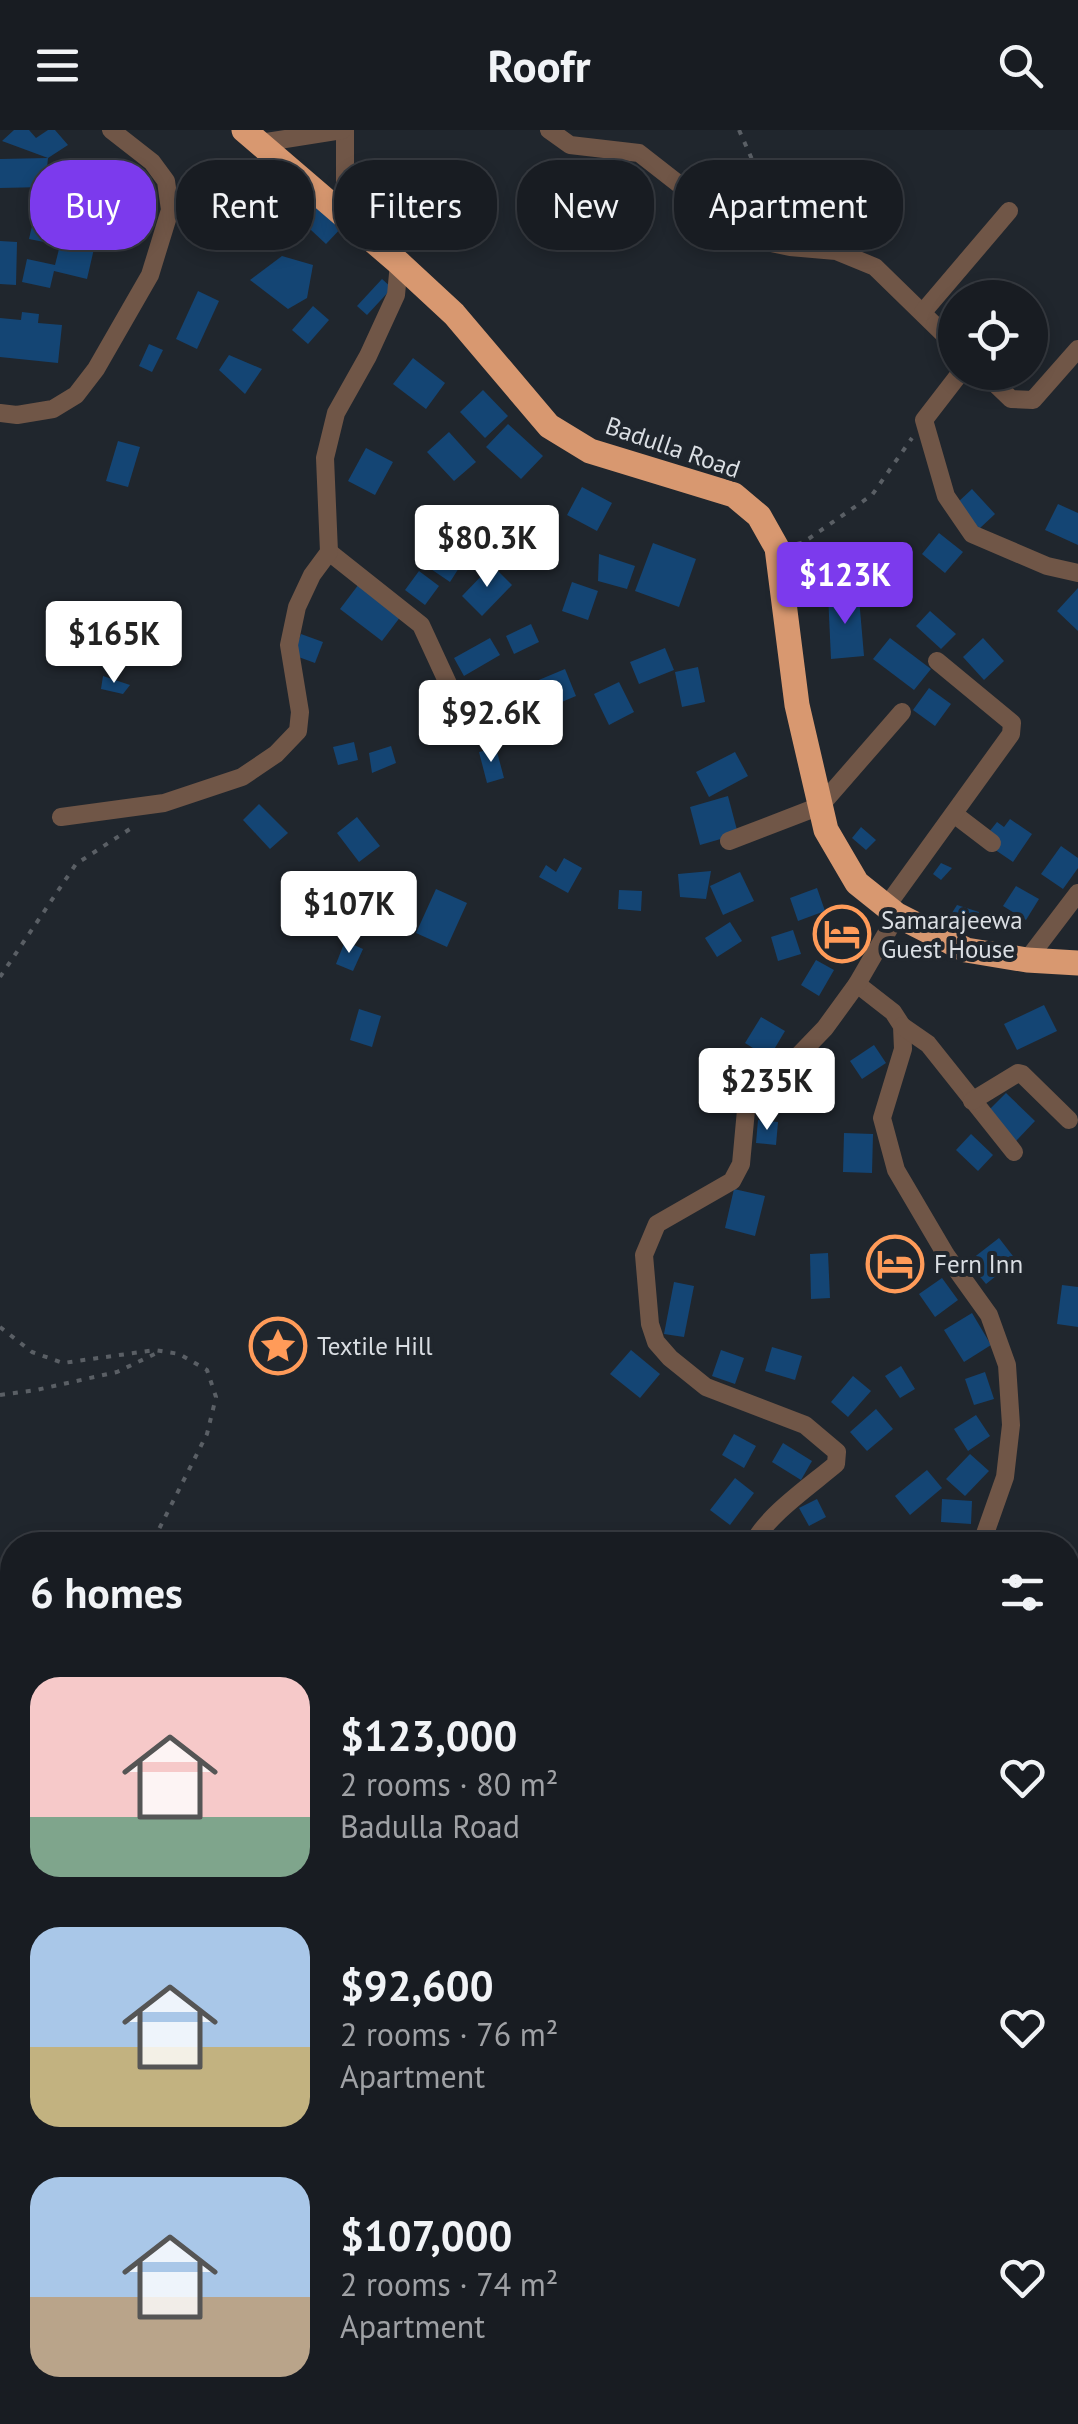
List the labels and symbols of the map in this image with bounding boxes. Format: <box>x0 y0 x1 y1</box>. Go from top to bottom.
street label: Badulla Road <box>601 409 745 485</box>
pin: $80.3K <box>406 505 568 590</box>
pin: $123K <box>775 542 915 627</box>
pin: $165K <box>44 601 184 686</box>
pin: $92.6K <box>410 680 572 765</box>
pin: $107K <box>279 871 419 956</box>
hotel icon: Samarajeewa Guest House <box>812 904 872 964</box>
place label: Samarajeewa Guest House <box>881 904 1023 965</box>
pin: $235K <box>697 1048 837 1133</box>
hotel icon: Fern Inn <box>865 1234 925 1294</box>
place label: Fern Inn <box>934 1248 1023 1280</box>
place icon: Textile Hill <box>248 1316 308 1376</box>
place label: Textile Hill <box>317 1330 433 1362</box>

